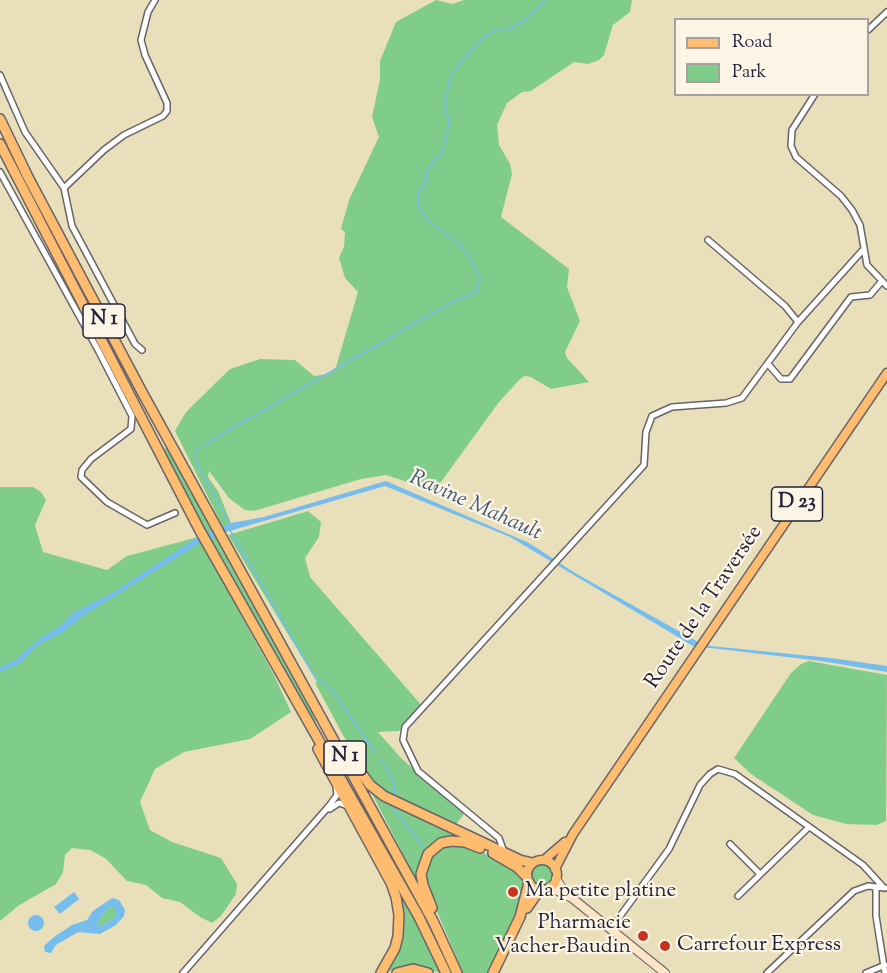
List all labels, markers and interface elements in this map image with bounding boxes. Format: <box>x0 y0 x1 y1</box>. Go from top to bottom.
legend <box>674 18 869 96</box>
text: Road <box>732 30 772 56</box>
text: Park <box>732 60 766 86</box>
road number: N 1 <box>83 304 125 338</box>
water label: Ravine Mahault <box>405 466 545 548</box>
road number: D 23 <box>772 487 822 521</box>
street label: Route de la Traversée <box>641 522 769 694</box>
road number: N 1 <box>324 741 366 775</box>
place label: Ma petite platine <box>525 879 676 905</box>
marker: Ma petite platine <box>506 885 520 899</box>
place label: Pharmacie Vacher-Baudin <box>495 911 631 961</box>
marker: Pharmacie Vacher-Baudin <box>636 929 650 943</box>
place label: Carrefour Express <box>677 933 841 959</box>
marker: Carrefour Express <box>658 939 672 953</box>

